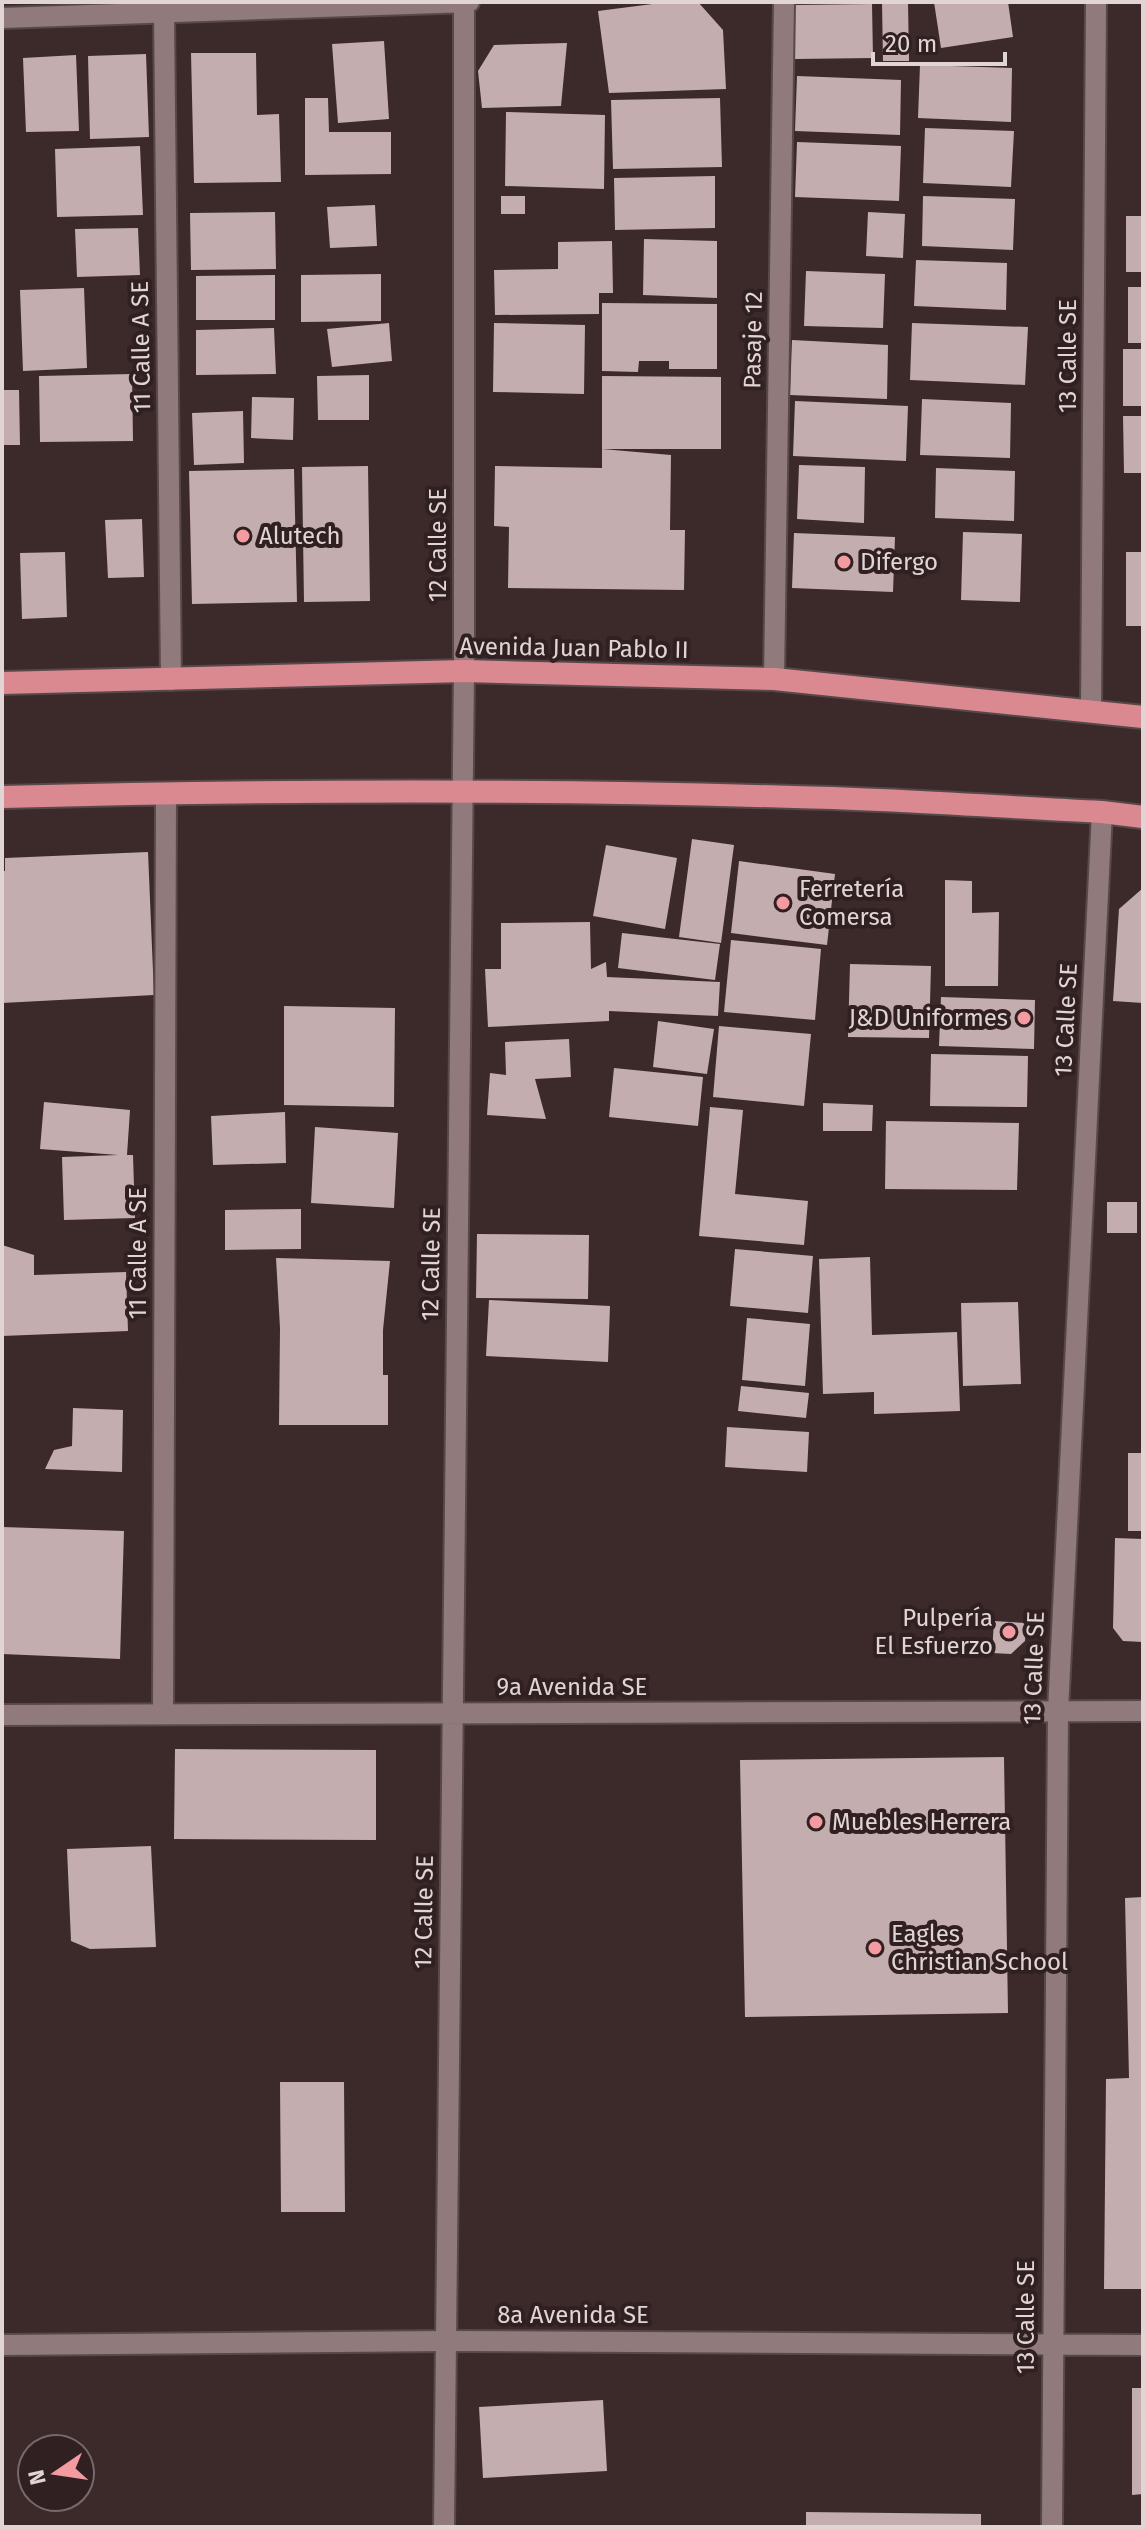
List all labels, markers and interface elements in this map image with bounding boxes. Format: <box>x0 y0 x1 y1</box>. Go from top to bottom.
scale bar <box>873 16 1005 66</box>
text: 20 m <box>885 30 937 58</box>
street label: 11 Calle A SE <box>126 281 156 413</box>
street label: Pasaje 12 <box>738 291 768 389</box>
street label: 13 Calle SE <box>1054 299 1082 413</box>
street label: 12 Calle SE <box>424 488 452 602</box>
place label: Alutech <box>259 522 341 550</box>
marker: Alutech <box>234 527 252 545</box>
place label: Difergo <box>860 548 938 576</box>
marker: Difergo <box>835 553 853 571</box>
street label: Avenida Juan Pablo II <box>459 632 689 664</box>
place label: Ferretería Comersa <box>799 875 904 931</box>
marker: Ferretería Comersa <box>774 894 792 912</box>
street label: 13 Calle SE <box>1049 962 1083 1078</box>
place label: J&D Uniformes <box>849 1004 1008 1032</box>
marker: J&D Uniformes <box>1015 1009 1033 1027</box>
street label: 11 Calle A SE <box>124 1187 152 1319</box>
street label: 12 Calle SE <box>416 1207 446 1321</box>
place label: Pulpería El Esfuerzo <box>875 1604 993 1660</box>
street label: 13 Calle SE <box>1018 1611 1050 1725</box>
marker: Pulpería El Esfuerzo <box>1000 1623 1018 1641</box>
street label: 9a Avenida SE <box>497 1673 647 1701</box>
place label: Muebles Herrera <box>832 1808 1011 1836</box>
marker: Muebles Herrera <box>807 1813 825 1831</box>
street label: 12 Calle SE <box>409 1855 439 1969</box>
place label: Eagles Christian School <box>891 1920 1068 1976</box>
marker: Eagles Christian School <box>866 1939 884 1957</box>
street label: 13 Calle SE <box>1012 2260 1040 2374</box>
street label: 8a Avenida SE <box>497 2301 649 2329</box>
north arrow <box>16 2433 96 2513</box>
text: N <box>22 2467 52 2488</box>

